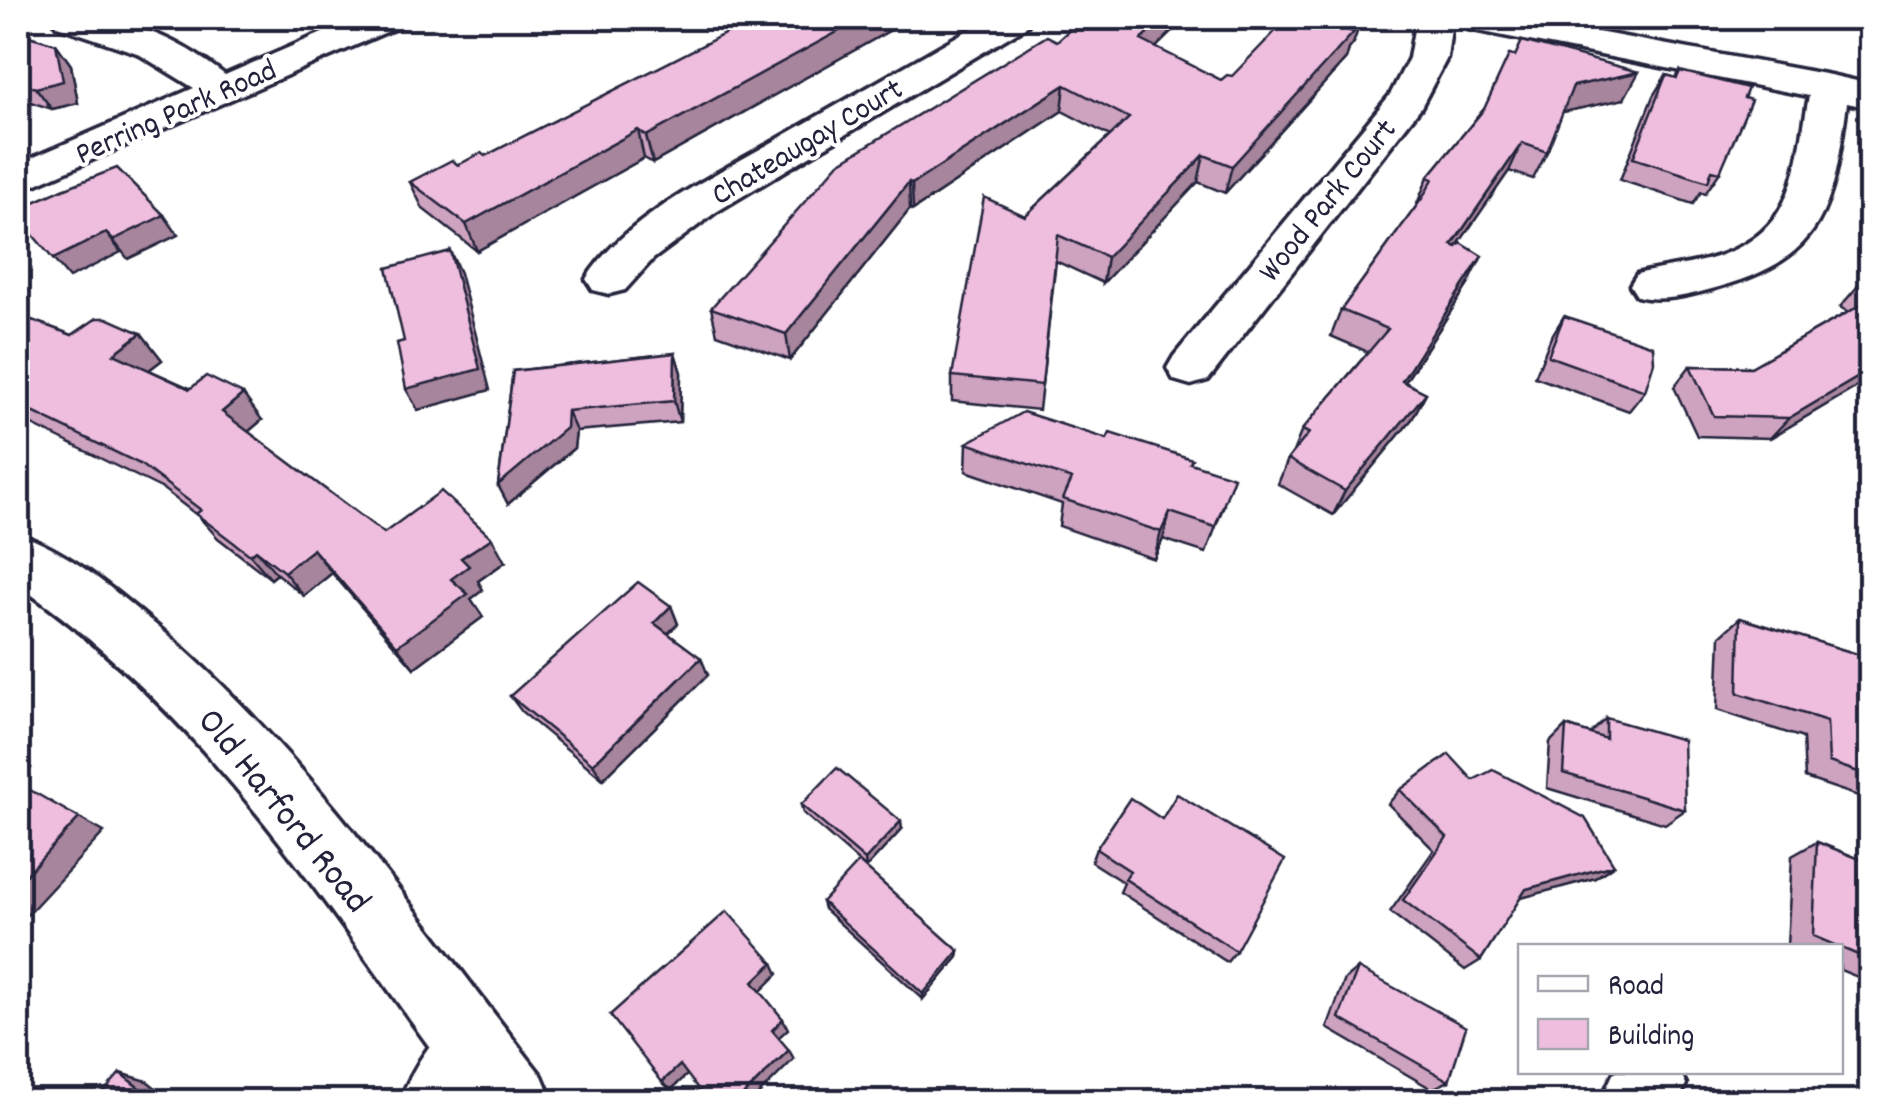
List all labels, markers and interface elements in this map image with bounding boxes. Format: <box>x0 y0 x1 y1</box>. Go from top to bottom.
street label: Perring Park Road <box>69 50 285 180</box>
street label: Chateaugay Court <box>704 69 914 220</box>
street label: Wood Park Court <box>1250 110 1410 294</box>
street label: Old Harford Road <box>181 698 382 927</box>
legend <box>1518 944 1843 1074</box>
text: Road <box>1608 967 1664 1010</box>
text: Building <box>1608 1017 1694 1060</box>

